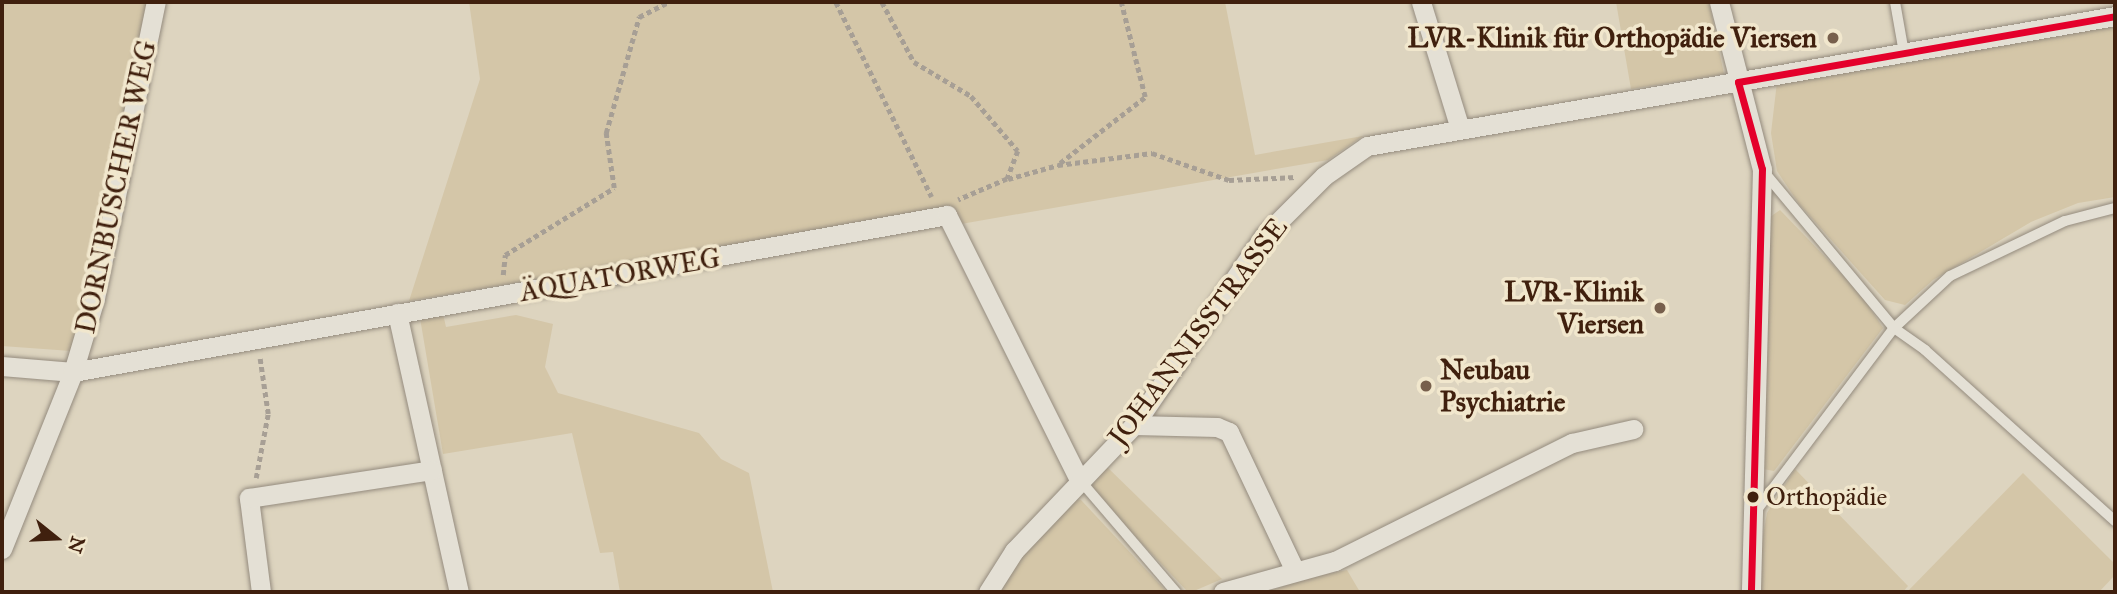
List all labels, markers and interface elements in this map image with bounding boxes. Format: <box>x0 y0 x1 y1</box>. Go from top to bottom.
place label: LVR-Klinik für Orthopädie Viersen <box>1407 21 1817 55</box>
marker: LVR-Klinik für Orthopädie Viersen <box>1823 28 1843 48</box>
street label: DORNBUSCHER WEG <box>68 37 164 337</box>
street label: JOHANNISSTRASSE <box>1101 211 1295 453</box>
street label: ÄQUATORWEG <box>517 241 723 309</box>
place label: LVR-Klinik Viersen <box>1504 275 1644 341</box>
marker: LVR-Klinik Viersen <box>1650 298 1670 318</box>
place label: Neubau Psychiatrie <box>1440 353 1565 419</box>
marker: Neubau Psychiatrie <box>1418 378 1434 394</box>
place label: Orthopädie <box>1766 481 1887 513</box>
marker: Orthopädie <box>1746 490 1760 504</box>
north arrow <box>21 503 91 573</box>
text: N <box>63 533 90 556</box>

